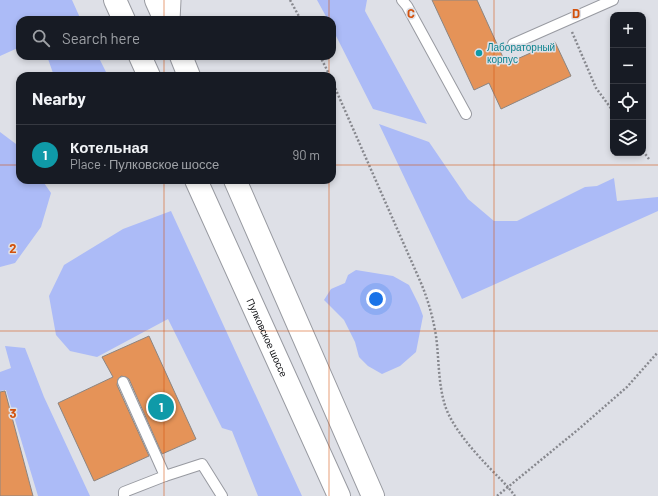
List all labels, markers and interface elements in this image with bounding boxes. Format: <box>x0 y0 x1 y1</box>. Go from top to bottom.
text: C <box>407 5 415 21</box>
text: D <box>572 5 580 21</box>
map controls <box>610 12 646 156</box>
button: + <box>610 12 646 48</box>
search box <box>16 16 336 60</box>
icon: search <box>30 27 52 49</box>
text: Search here <box>62 29 140 47</box>
place label: Лабораторный корпус <box>487 41 555 65</box>
marker: Лабораторный корпус <box>474 48 484 58</box>
button: − <box>610 48 646 84</box>
button: locate <box>610 84 646 120</box>
text: Nearby <box>32 88 86 108</box>
button: layers <box>610 120 646 156</box>
text: Котельная <box>70 138 149 156</box>
text: 1 <box>43 147 47 163</box>
text: 90 m <box>293 147 320 163</box>
text: Place · Пулковское шоссе <box>70 156 219 172</box>
text: 2 <box>9 240 17 256</box>
your location <box>366 289 386 309</box>
street label: Пулковское шоссе <box>244 296 290 379</box>
pin: 1 <box>148 392 174 422</box>
text: 3 <box>9 405 17 421</box>

